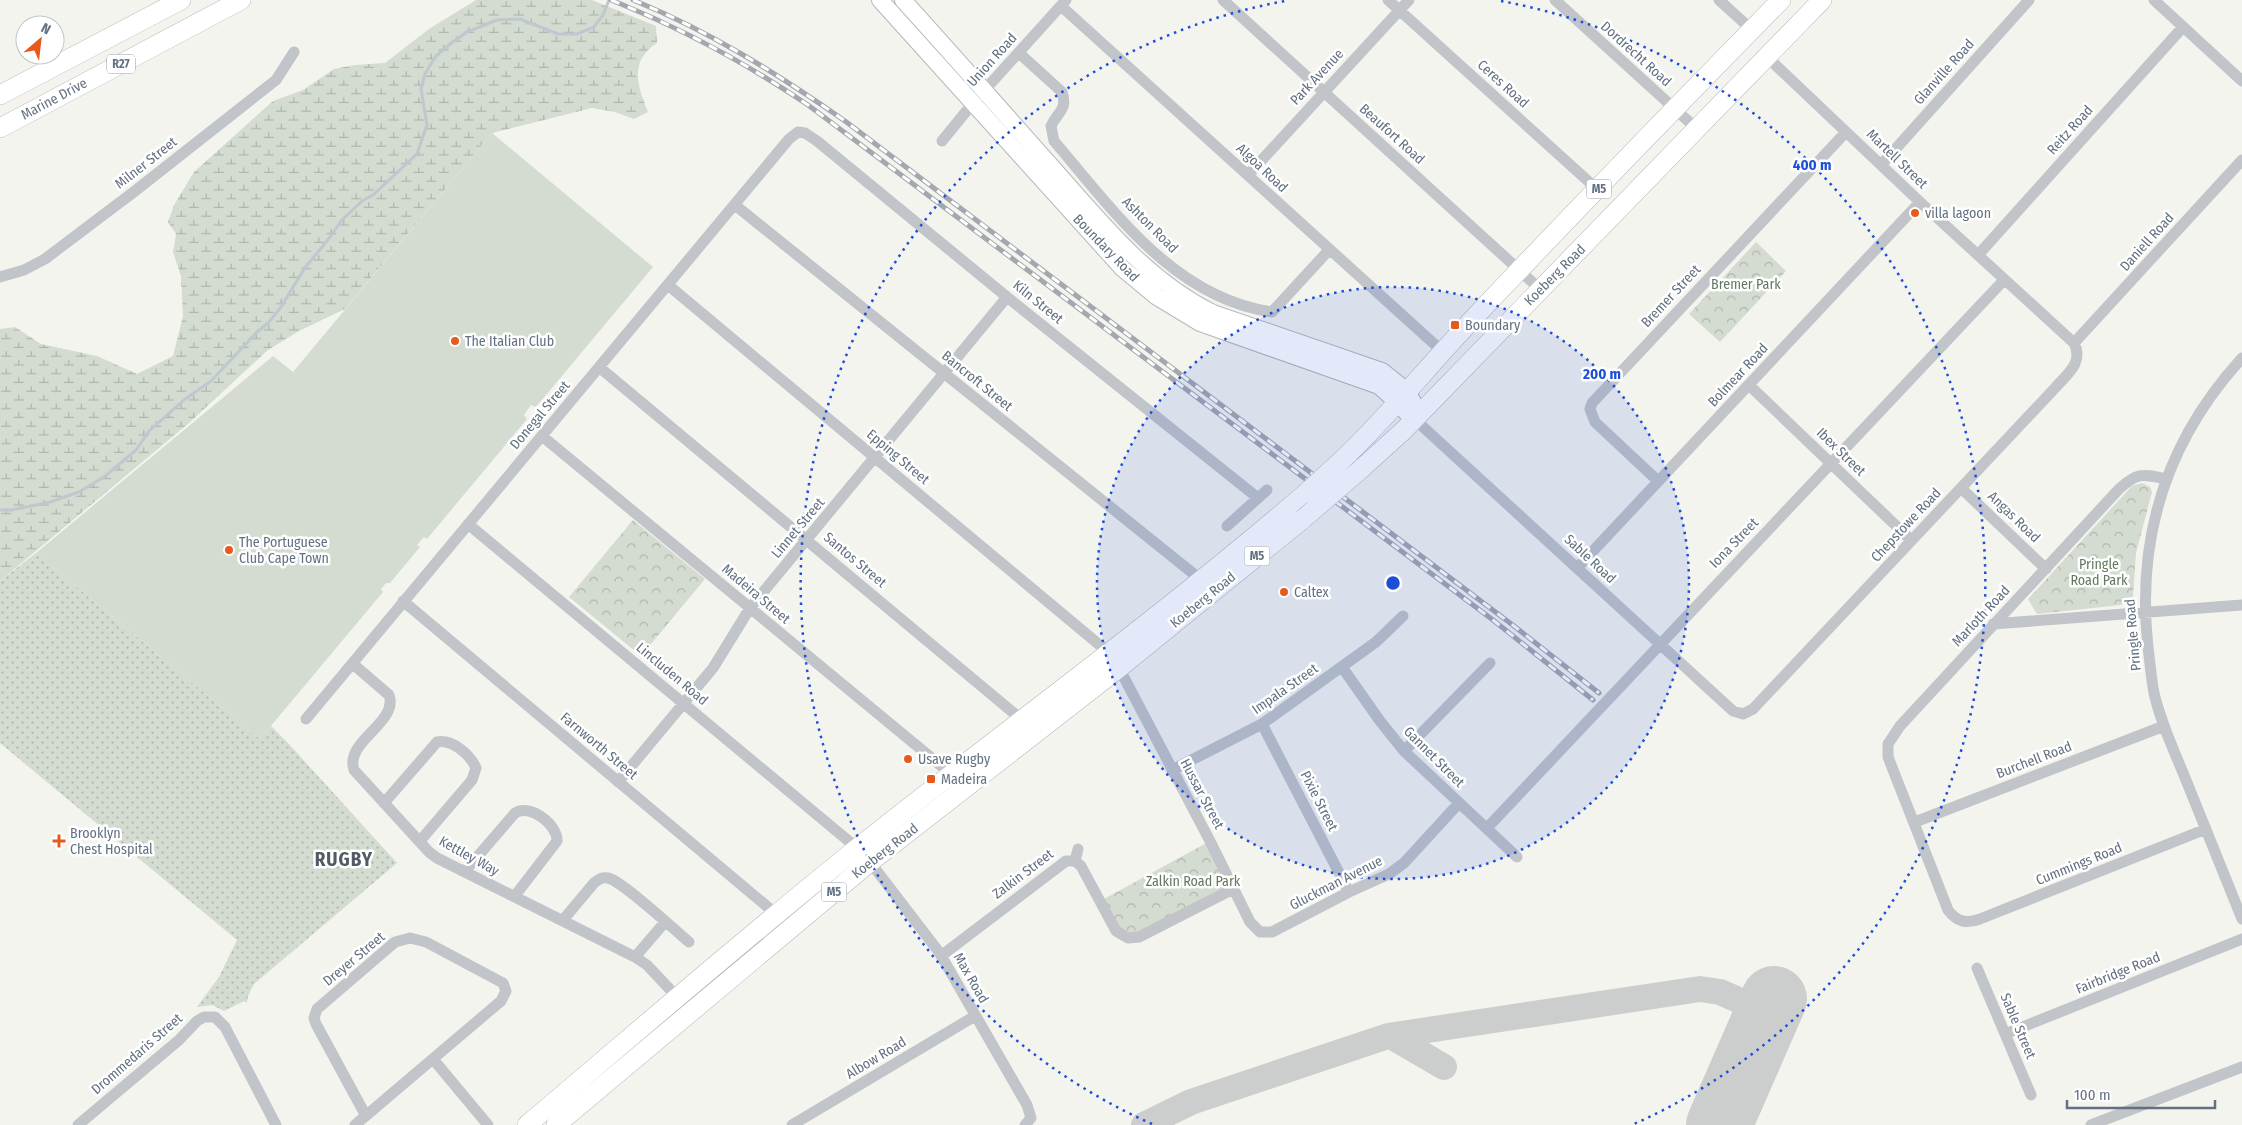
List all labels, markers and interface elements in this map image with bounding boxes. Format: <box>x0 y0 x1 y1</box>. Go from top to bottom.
north arrow <box>15 15 65 65</box>
street label: Dordrecht Road <box>1597 18 1675 90</box>
text: N <box>38 19 54 38</box>
street label: Union Road <box>964 30 1020 90</box>
street label: Glanville Road <box>1910 36 1978 108</box>
street label: Park Avenue <box>1287 45 1347 108</box>
road number: R27 <box>107 54 135 74</box>
street label: Ceres Road <box>1474 56 1532 112</box>
street label: Marine Drive <box>18 74 90 124</box>
street label: Beaufort Road <box>1356 100 1428 168</box>
street label: Reitz Road <box>2044 102 2096 158</box>
street label: Martell Street <box>1863 126 1931 193</box>
street label: Milner Street <box>112 133 181 193</box>
street label: Algoa Road <box>1233 140 1291 196</box>
text: 400 m <box>1793 156 1831 174</box>
road number: M5 <box>1586 180 1612 198</box>
street label: Ashton Road <box>1118 193 1182 257</box>
place label: villa lagoon <box>1925 205 1991 222</box>
marker: villa lagoon <box>1909 207 1921 219</box>
street label: Daniell Road <box>2116 209 2178 275</box>
street label: Boundary Road <box>1069 211 1143 285</box>
street label: Koeberg Road <box>1521 241 1589 309</box>
street label: Bremer Street <box>1638 261 1705 331</box>
park label: Bremer Park <box>1711 276 1781 293</box>
street label: Kiln Street <box>1009 277 1067 328</box>
place label: Boundary <box>1465 317 1521 334</box>
marker: Boundary <box>1449 319 1461 331</box>
place label: The Italian Club <box>465 333 554 350</box>
marker: The Italian Club <box>449 335 461 347</box>
street label: Bolmear Road <box>1704 340 1772 410</box>
street label: Bancroft Street <box>938 347 1016 415</box>
text: 200 m <box>1582 365 1621 383</box>
street label: Donegal Street <box>506 377 574 453</box>
street label: Ibex Street <box>1813 424 1869 480</box>
street label: Epping Street <box>863 426 933 488</box>
street label: Chepstowe Road <box>1867 485 1945 565</box>
street label: Angas Road <box>1984 488 2044 546</box>
street label: Linnet Street <box>768 494 828 562</box>
street label: Iona Street <box>1706 514 1762 572</box>
street label: Santos Street <box>820 529 890 591</box>
street label: Sable Road <box>1561 531 1619 587</box>
place label: The Portuguese Club Cape Town <box>239 534 329 567</box>
marker: The Portuguese Club Cape Town <box>223 544 235 556</box>
road number: M5 <box>1244 546 1270 566</box>
park label: Pringle Road Park <box>2070 556 2128 589</box>
street label: Madeira Street <box>718 561 794 628</box>
street label: Koeberg Road <box>1167 568 1239 632</box>
centre of rings <box>1384 574 1402 592</box>
street label: Marloth Road <box>1949 582 2013 650</box>
place label: Caltex <box>1294 584 1330 601</box>
marker: Caltex <box>1278 586 1290 598</box>
street label: Pringle Road <box>2121 598 2145 672</box>
street label: Lincluden Road <box>633 639 711 709</box>
street label: Impala Street <box>1249 660 1322 718</box>
street label: Farnworth Street <box>557 709 641 783</box>
street label: Gannet Street <box>1400 723 1468 791</box>
street label: Burchell Road <box>1994 738 2074 782</box>
place label: Usave Rugby <box>918 751 991 768</box>
marker: Usave Rugby <box>902 753 914 765</box>
street label: Hussar Street <box>1176 756 1228 832</box>
street label: Pixie Street <box>1297 768 1342 834</box>
place label: Madeira <box>941 771 987 788</box>
marker: Madeira <box>925 773 937 785</box>
street label: Koeberg Road <box>848 820 922 882</box>
place label: Brooklyn Chest Hospital <box>70 825 153 858</box>
street label: Kettley Way <box>436 833 503 880</box>
marker: Brooklyn Chest Hospital <box>52 834 66 848</box>
street label: Cummings Road <box>2033 839 2125 889</box>
street label: Zalkin Street <box>989 845 1057 902</box>
district label: RUGBY <box>315 848 373 871</box>
street label: Gluckman Avenue <box>1287 852 1385 914</box>
park label: Zalkin Road Park <box>1146 873 1241 890</box>
road number: M5 <box>822 882 846 902</box>
street label: Dreyer Street <box>320 928 389 990</box>
street label: Fairbridge Road <box>2073 948 2163 998</box>
street label: Max Road <box>950 950 992 1006</box>
street label: Sable Street <box>1997 991 2040 1062</box>
street label: Drommedaris Street <box>88 1010 186 1098</box>
street label: Albow Road <box>843 1033 909 1083</box>
scale bar <box>2067 1078 2214 1110</box>
text: 100 m <box>2074 1086 2111 1104</box>

